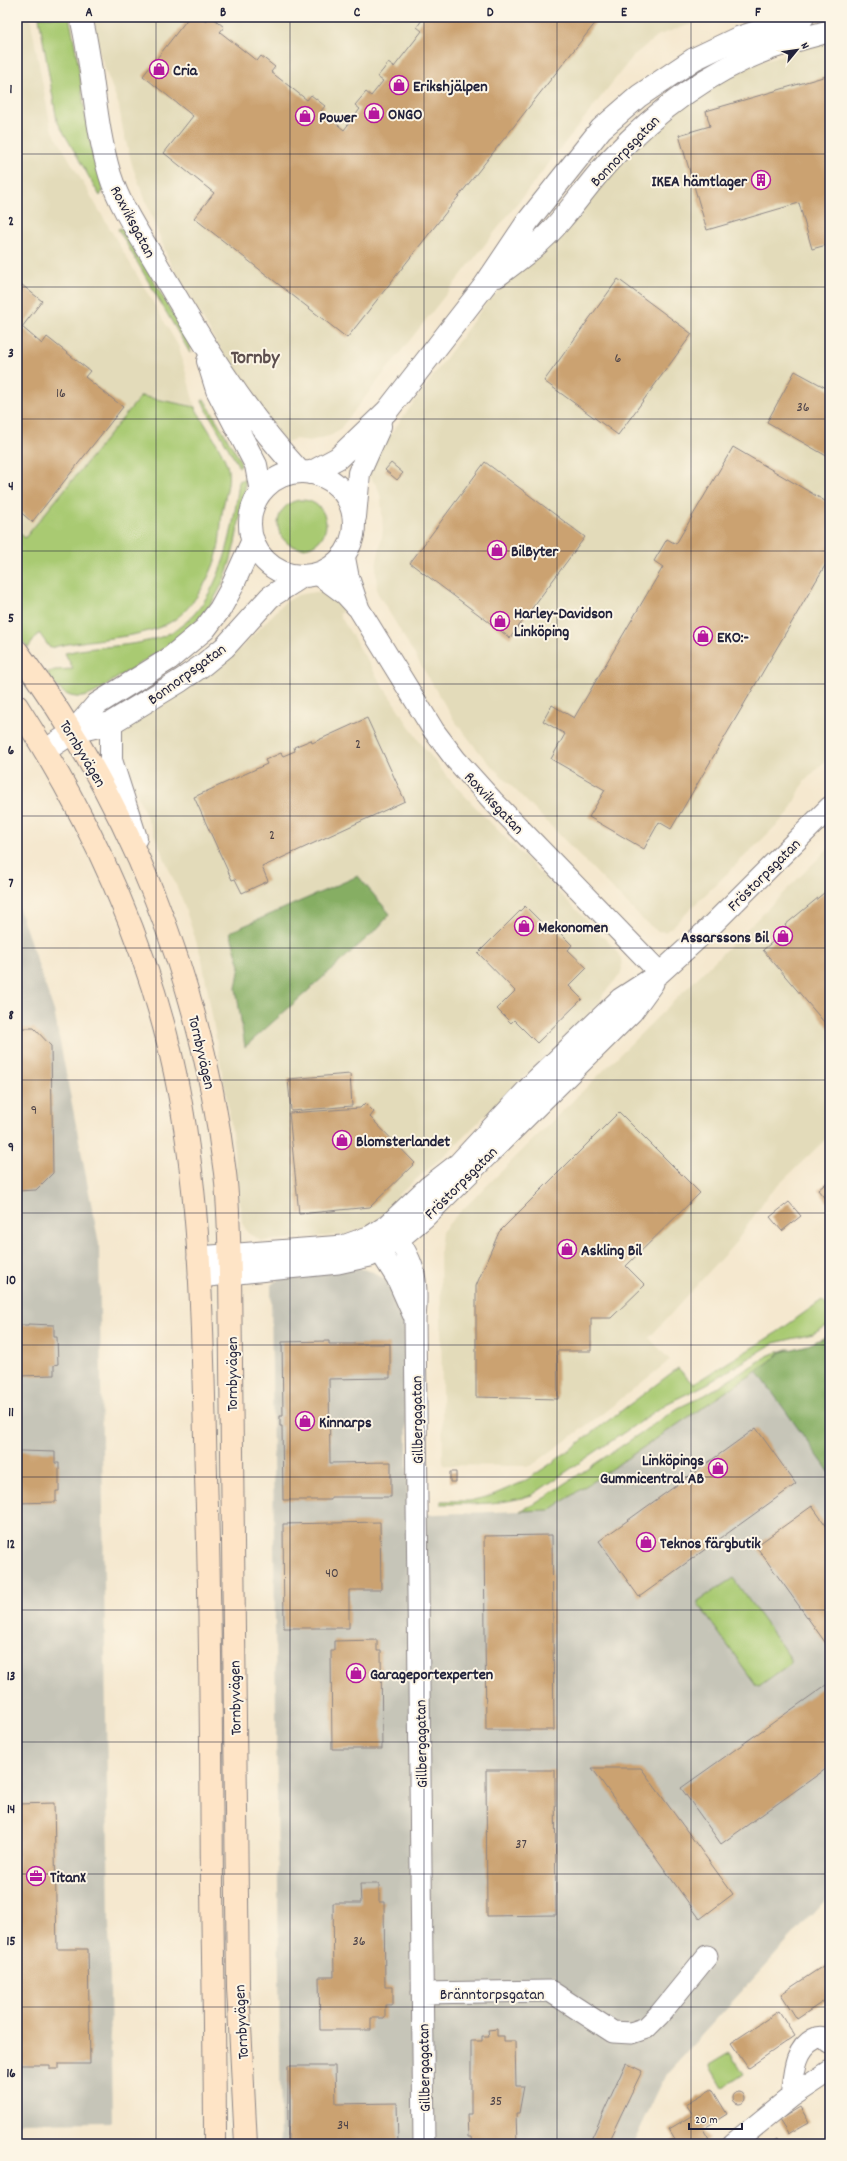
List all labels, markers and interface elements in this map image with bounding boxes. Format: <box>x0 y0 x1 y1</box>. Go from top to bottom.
text: A <box>85 4 93 23</box>
text: B <box>220 4 226 23</box>
text: C <box>354 4 361 23</box>
text: D <box>487 4 494 23</box>
text: E <box>621 4 628 23</box>
text: F <box>755 4 761 23</box>
north arrow <box>777 30 817 70</box>
text: N <box>796 40 813 53</box>
shop icon: Cria <box>148 58 170 80</box>
place label: Cria <box>173 60 199 83</box>
shop icon: Erikshjälpen <box>388 74 410 96</box>
place label: Erikshjälpen <box>413 76 488 99</box>
text: 1 <box>10 81 13 100</box>
shop icon: ONGO <box>363 102 385 124</box>
place label: ONGO <box>388 104 422 127</box>
shop icon: Power <box>294 105 316 127</box>
place label: Power <box>319 107 358 130</box>
street label: Bonnorpsgatan <box>586 111 666 193</box>
building icon: IKEA hämtlager <box>750 169 772 191</box>
place label: IKEA hämtlager <box>651 171 748 194</box>
street label: Roxviksgatan <box>103 182 161 262</box>
text: 2 <box>8 213 14 232</box>
text: 3 <box>8 345 14 364</box>
district label: Tornby <box>231 345 280 373</box>
house number: 6 <box>615 349 622 369</box>
house number: 16 <box>56 384 66 404</box>
house number: 36 <box>796 398 810 418</box>
text: 4 <box>8 478 14 497</box>
shop icon: BilByter <box>486 539 508 561</box>
place label: BilByter <box>511 541 559 564</box>
place label: Harley-Davidson Linköping <box>514 603 613 644</box>
text: 5 <box>8 610 14 629</box>
shop icon: Harley-Davidson Linköping <box>489 610 511 632</box>
shop icon: EKO:- <box>692 625 714 647</box>
place label: EKO:- <box>717 627 749 650</box>
street label: Bonnorpsgatan <box>144 639 231 711</box>
street label: Tornbyvägen <box>53 716 111 792</box>
house number: 2 <box>355 735 361 755</box>
text: 6 <box>8 742 15 761</box>
street label: Roxviksgatan <box>458 767 529 840</box>
house number: 2 <box>269 826 275 846</box>
street label: Fröstorpsgatan <box>723 834 807 918</box>
text: 7 <box>9 875 14 894</box>
shop icon: Mekonomen <box>513 915 535 937</box>
place label: Mekonomen <box>538 917 608 940</box>
shop icon: Assarssons Bil <box>772 925 794 947</box>
place label: Assarssons Bil <box>681 927 769 950</box>
text: 8 <box>8 1007 14 1026</box>
street label: Tornbyvägen <box>181 1013 220 1092</box>
house number: 9 <box>31 1101 37 1121</box>
shop icon: Blomsterlandet <box>331 1129 353 1151</box>
place label: Blomsterlandet <box>356 1131 450 1154</box>
text: 9 <box>8 1139 14 1158</box>
street label: Fröstorpsgatan <box>420 1142 504 1226</box>
shop icon: Askling Bil <box>556 1238 578 1260</box>
place label: Askling Bil <box>581 1240 642 1263</box>
text: 10 <box>6 1272 16 1291</box>
street label: Tornbyvägen <box>222 1337 245 1411</box>
street label: Gillbergagatan <box>406 1376 431 1464</box>
text: 11 <box>8 1404 14 1423</box>
shop icon: Kinnarps <box>294 1410 316 1432</box>
place label: Kinnarps <box>319 1412 372 1435</box>
place label: Linköpings Gummicentral AB <box>600 1450 704 1491</box>
shop icon: Linköpings Gummicentral AB <box>707 1457 729 1479</box>
shop icon: Teknos färgbutik <box>635 1531 657 1553</box>
place label: Teknos färgbutik <box>660 1533 761 1556</box>
text: 12 <box>7 1536 16 1555</box>
house number: 40 <box>325 1564 339 1584</box>
street label: Tornbyvägen <box>224 1660 249 1736</box>
shop icon: Garageportexperten <box>345 1662 367 1684</box>
place label: Garageportexperten <box>370 1664 493 1687</box>
text: 13 <box>7 1668 16 1687</box>
street label: Gillbergagatan <box>410 1700 435 1788</box>
text: 14 <box>7 1801 15 1820</box>
house number: 37 <box>515 1835 527 1855</box>
office icon: TitanX <box>25 1865 47 1887</box>
place label: TitanX <box>50 1867 86 1890</box>
house number: 36 <box>352 1932 366 1952</box>
text: 15 <box>7 1933 15 1952</box>
street label: Tornbyvägen <box>229 1984 256 2060</box>
street label: Bränntorpsgatan <box>440 1984 544 2007</box>
street label: Gillbergagatan <box>413 2024 438 2112</box>
text: 16 <box>6 2065 16 2084</box>
house number: 35 <box>490 2092 502 2112</box>
scale bar <box>689 2105 742 2131</box>
text: 20 m <box>695 2112 718 2129</box>
house number: 34 <box>337 2116 349 2136</box>

